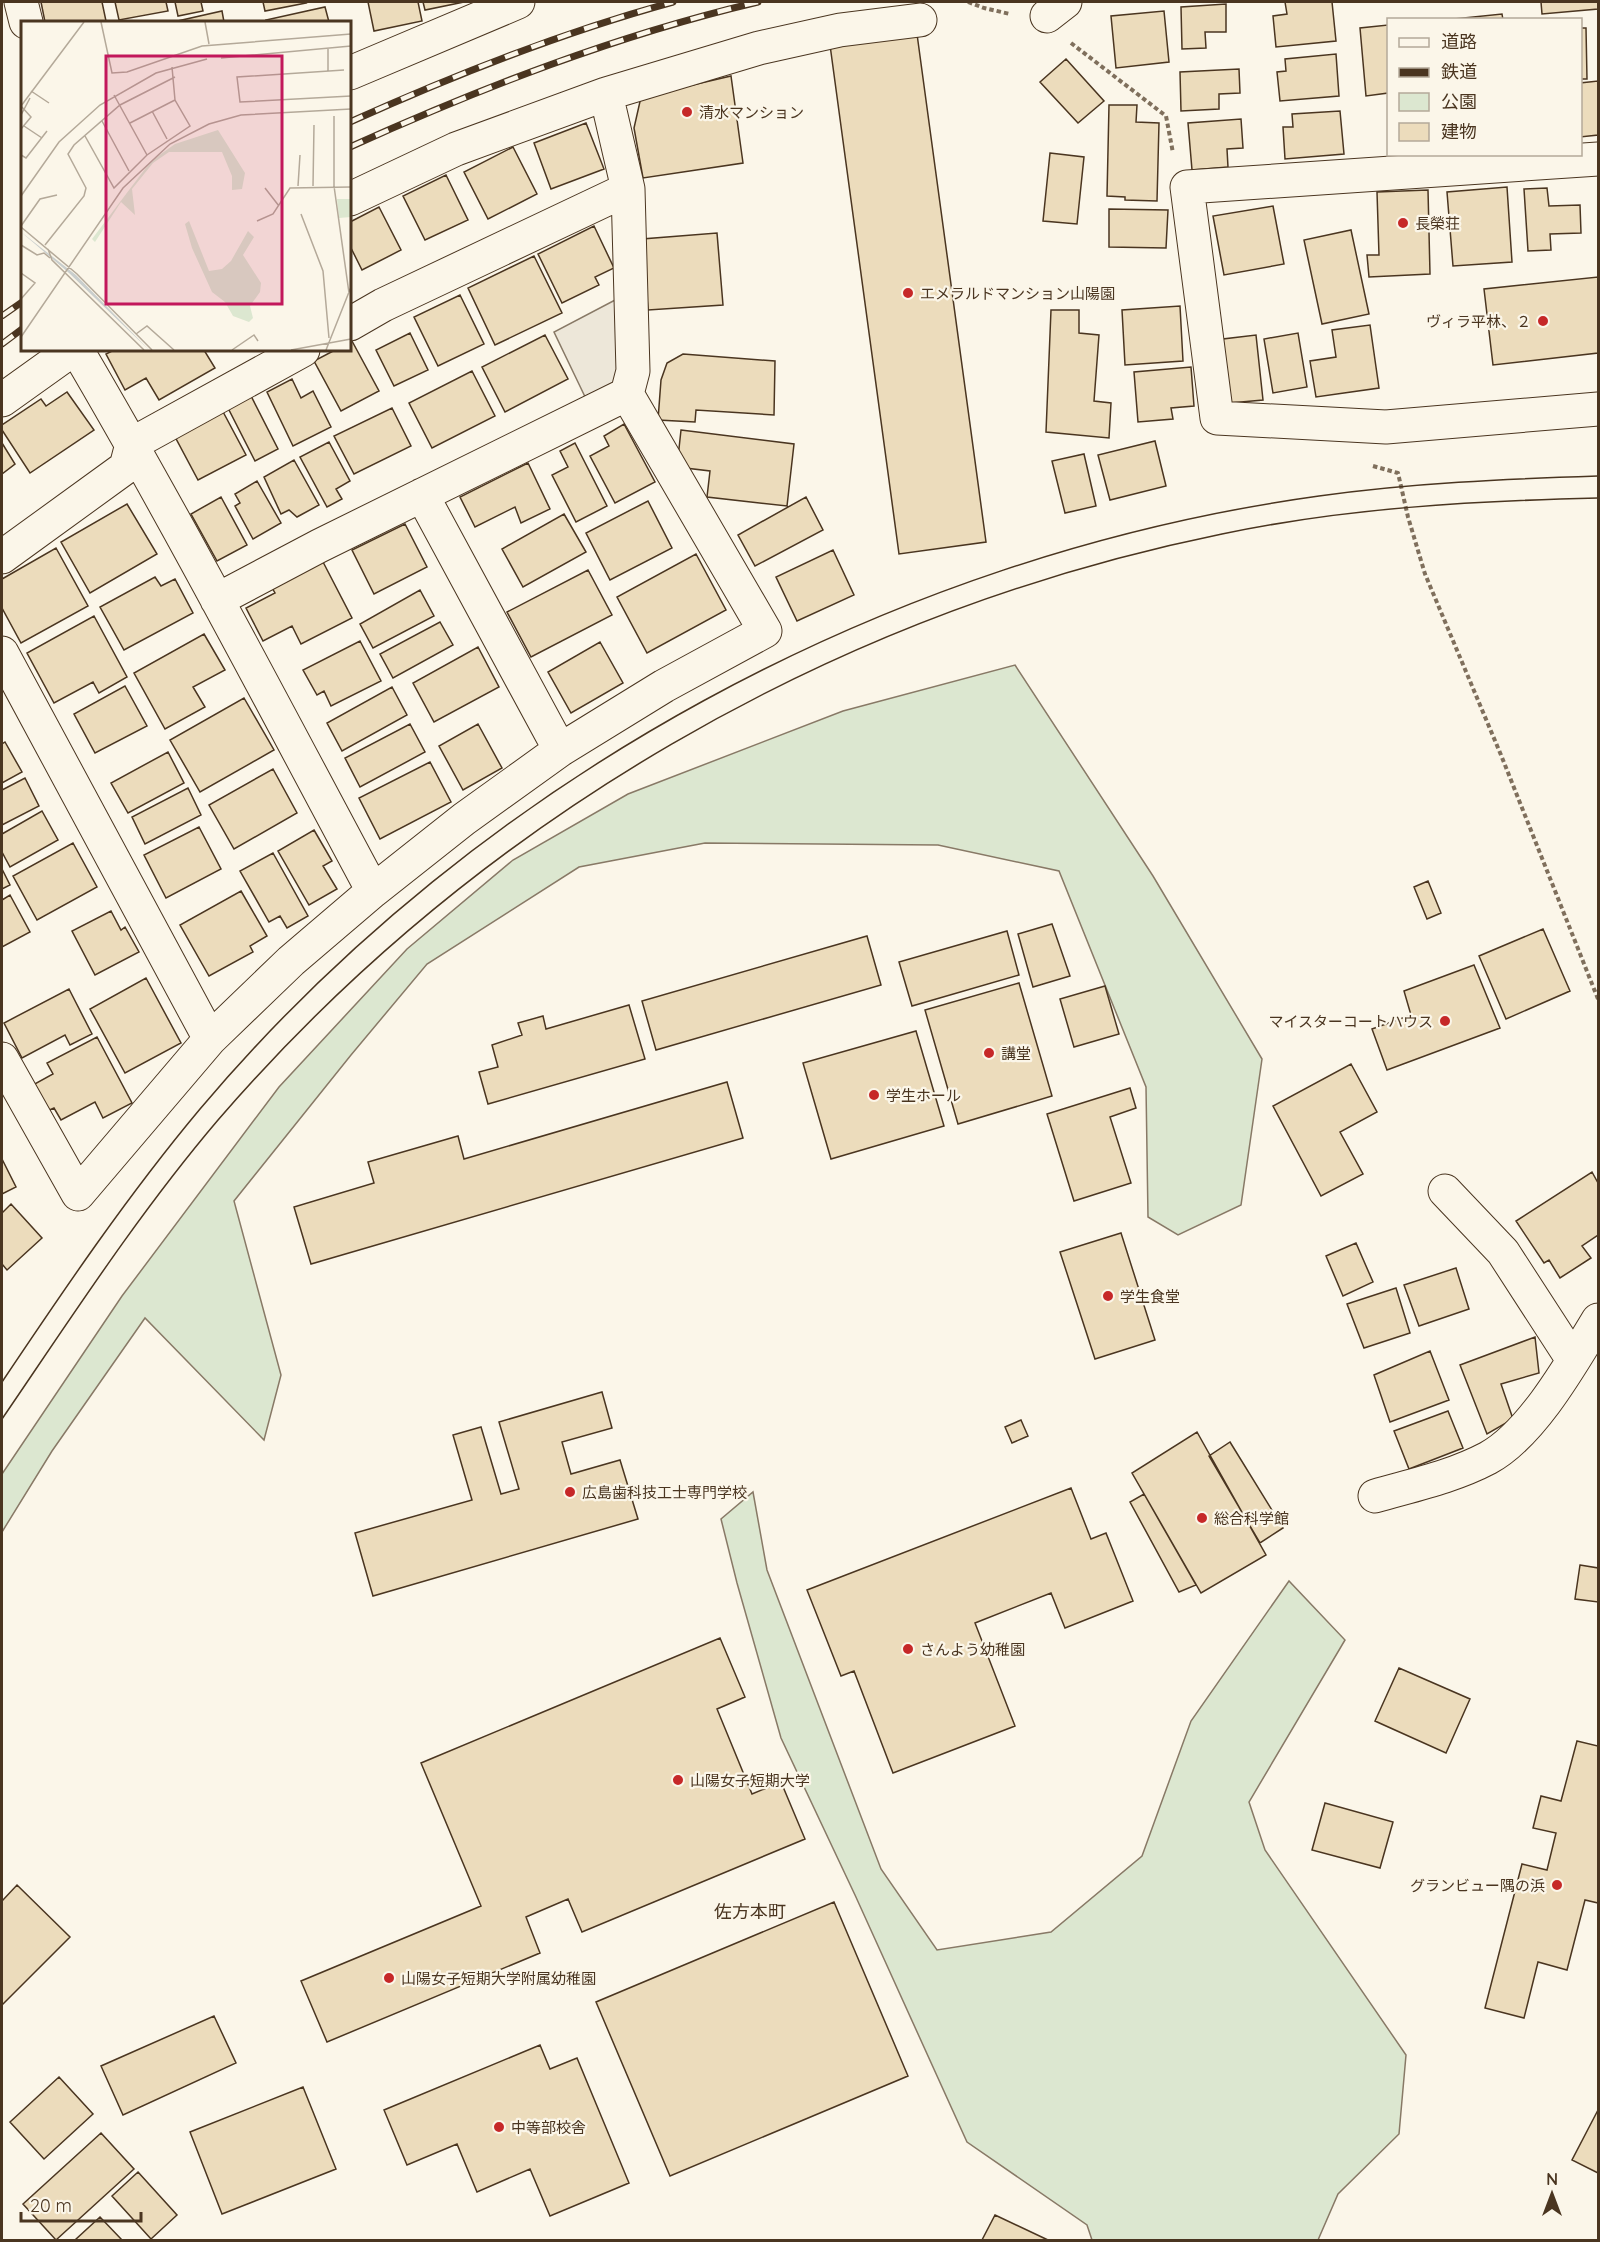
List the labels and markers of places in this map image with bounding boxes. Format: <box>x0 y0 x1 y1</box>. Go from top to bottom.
place label: 清水マンション <box>699 103 804 122</box>
marker: 清水マンション <box>680 105 694 119</box>
place label: 長榮荘 <box>1415 214 1460 233</box>
marker: 長榮荘 <box>1396 216 1410 230</box>
place label: エメラルドマンション山陽園 <box>920 284 1115 303</box>
marker: エメラルドマンション山陽園 <box>901 286 915 300</box>
place label: ヴィラ平林、２ <box>1426 312 1531 331</box>
marker: ヴィラ平林、２ <box>1536 314 1550 328</box>
place label: マイスターコートハウス <box>1268 1012 1433 1031</box>
marker: マイスターコートハウス <box>1438 1014 1452 1028</box>
place label: 講堂 <box>1001 1044 1031 1063</box>
marker: 講堂 <box>982 1046 996 1060</box>
place label: 学生ホール <box>886 1086 961 1105</box>
marker: 学生ホール <box>867 1088 881 1102</box>
place label: 学生食堂 <box>1120 1287 1180 1306</box>
marker: 学生食堂 <box>1101 1289 1115 1303</box>
place label: 広島歯科技工士専門学校 <box>582 1483 747 1502</box>
marker: 広島歯科技工士専門学校 <box>563 1485 577 1499</box>
place label: 総合科学館 <box>1214 1509 1289 1528</box>
marker: 総合科学館 <box>1195 1511 1209 1525</box>
place label: さんよう幼稚園 <box>920 1640 1025 1659</box>
marker: さんよう幼稚園 <box>901 1642 915 1656</box>
place label: 山陽女子短期大学 <box>690 1771 810 1790</box>
marker: 山陽女子短期大学 <box>671 1773 685 1787</box>
place label: グランビュー隅の浜 <box>1410 1876 1545 1895</box>
marker: グランビュー隅の浜 <box>1550 1878 1564 1892</box>
place label: 山陽女子短期大学附属幼稚園 <box>401 1969 596 1988</box>
marker: 山陽女子短期大学附属幼稚園 <box>382 1971 396 1985</box>
place label: 中等部校舎 <box>511 2118 586 2137</box>
marker: 中等部校舎 <box>492 2120 506 2134</box>

